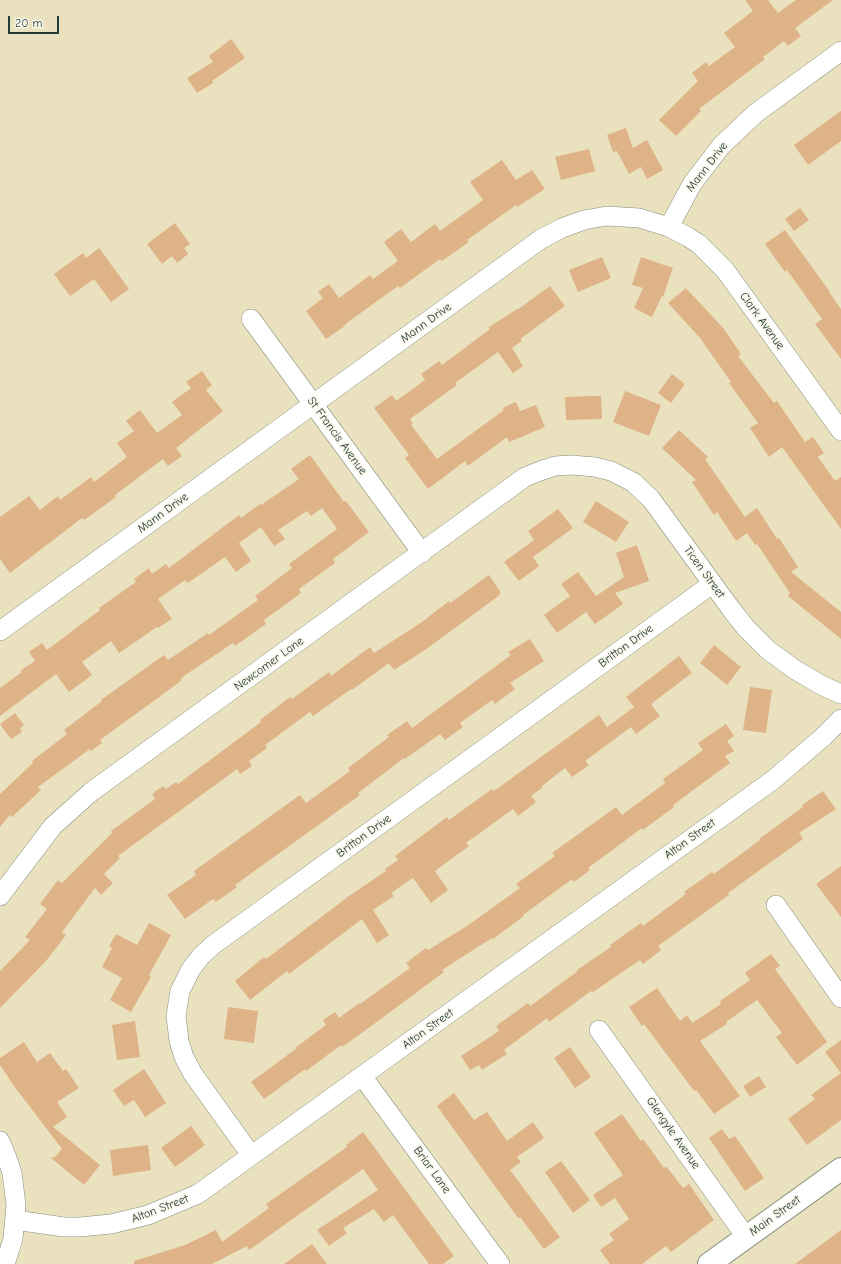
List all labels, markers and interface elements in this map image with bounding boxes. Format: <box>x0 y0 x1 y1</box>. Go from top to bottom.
scale bar <box>10 8 61 34</box>
text: 20 m <box>15 16 43 30</box>
street label: Mann Drive <box>683 139 731 195</box>
street label: Clark Avenue <box>736 290 788 352</box>
street label: Mann Drive <box>398 300 454 346</box>
street label: St Francis Avenue <box>304 394 370 478</box>
street label: Mann Drive <box>135 490 191 536</box>
street label: Ticen Street <box>680 543 728 601</box>
street label: Britton Drive <box>596 621 656 671</box>
street label: Newcomer Lane <box>231 634 307 694</box>
street label: Britton Drive <box>334 811 394 861</box>
street label: Alton Street <box>662 816 718 862</box>
street label: Alton Street <box>400 1006 456 1052</box>
street label: Glengyle Avenue <box>643 1094 703 1172</box>
street label: Briar Lane <box>410 1144 454 1196</box>
street label: Alton Street <box>130 1192 190 1226</box>
street label: Main Street <box>747 1193 803 1239</box>

